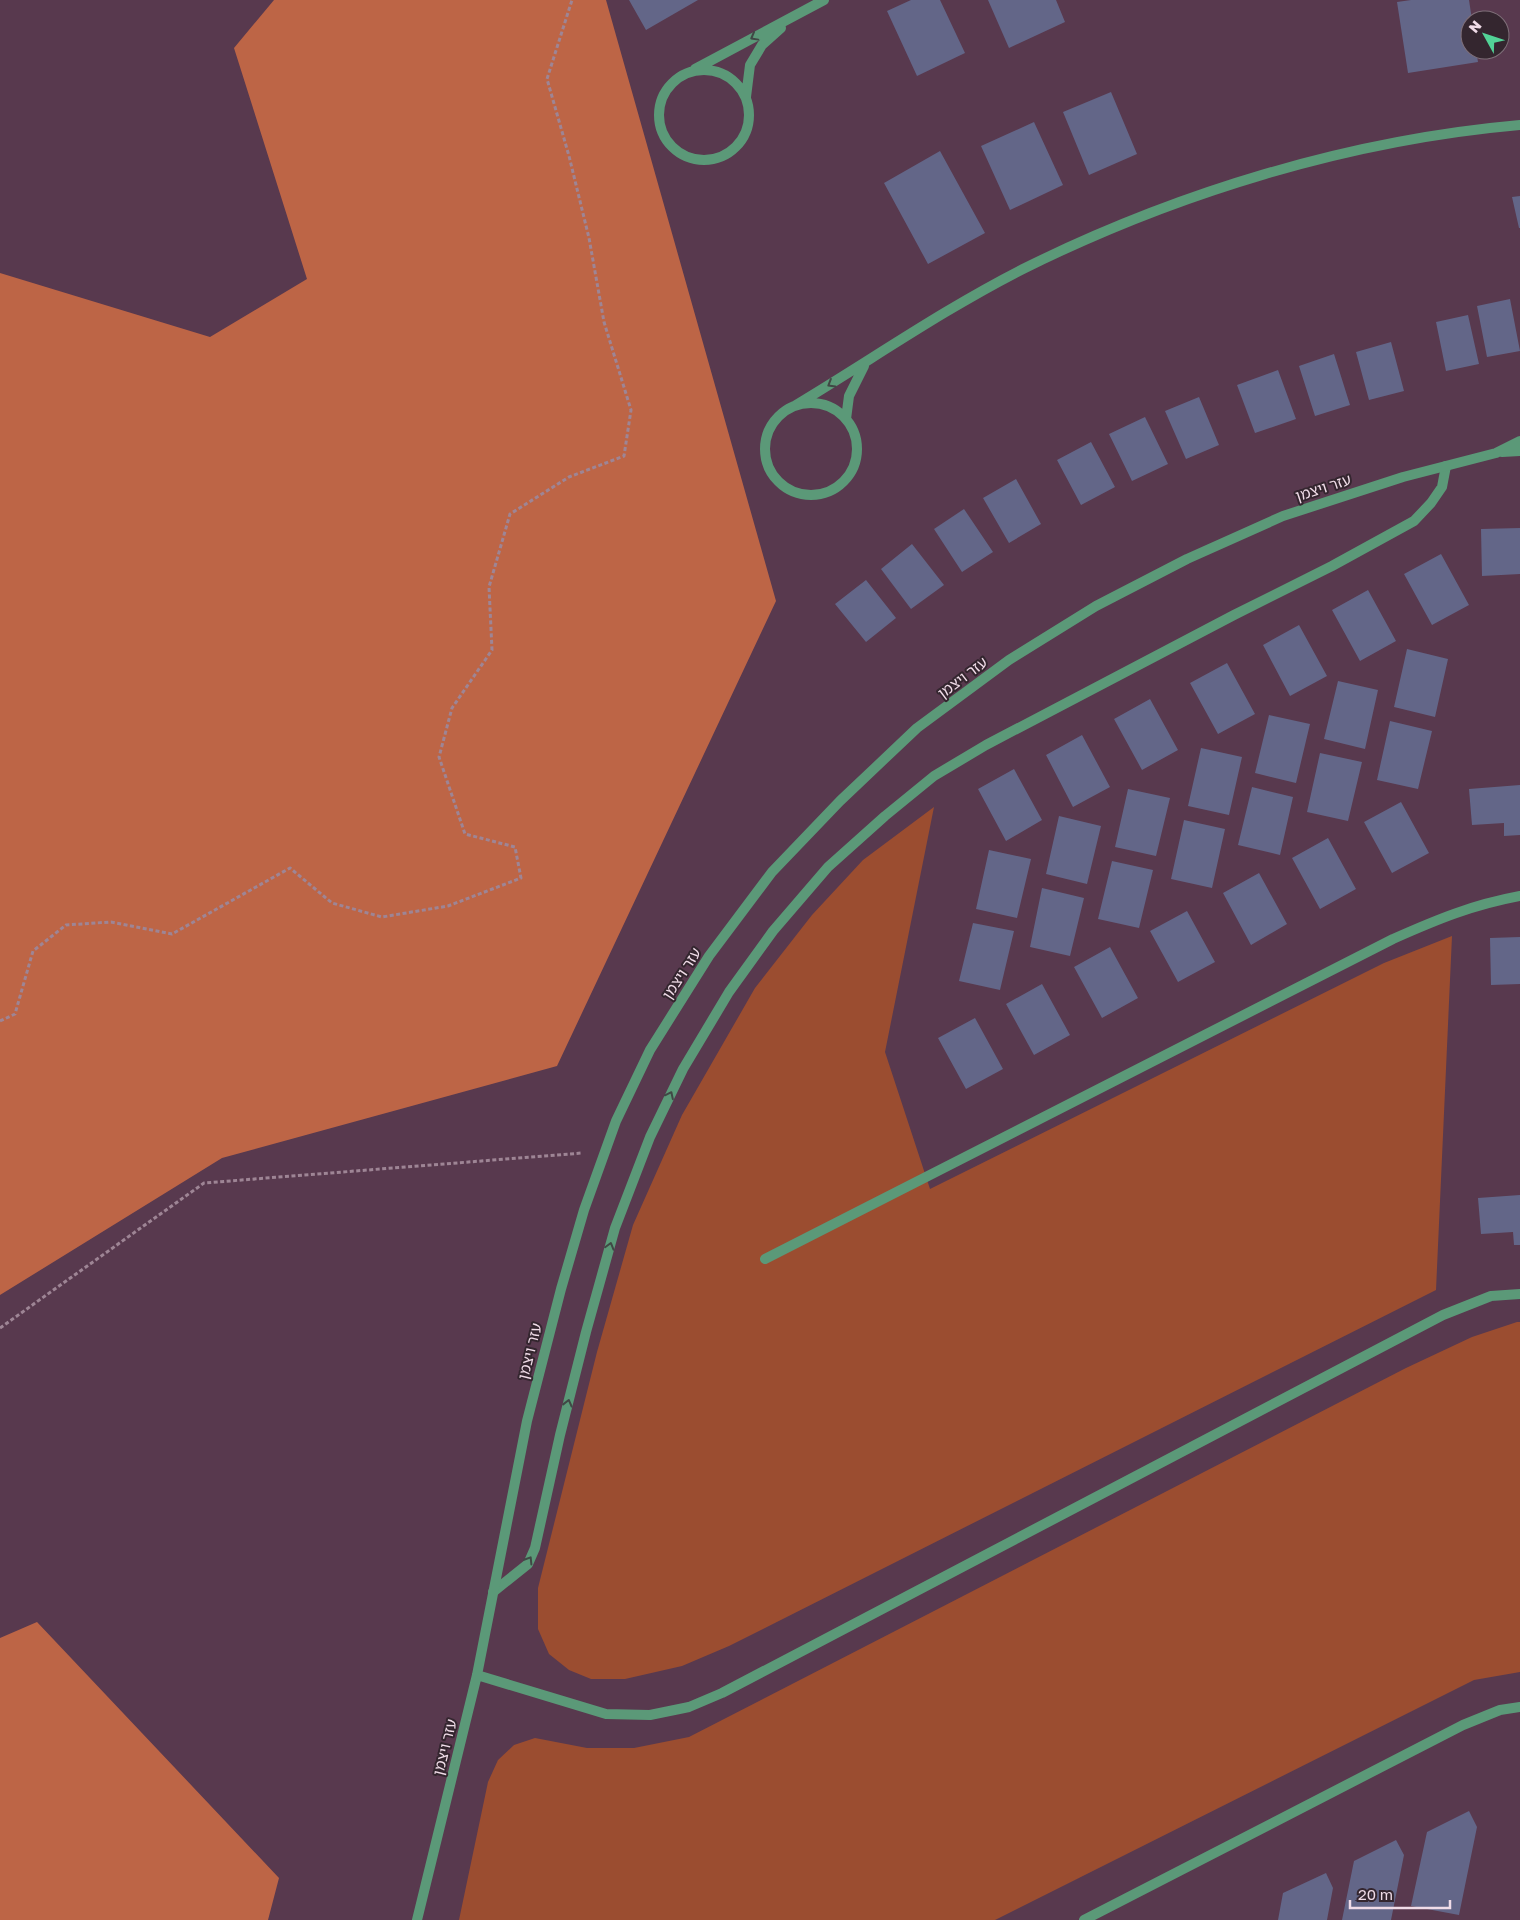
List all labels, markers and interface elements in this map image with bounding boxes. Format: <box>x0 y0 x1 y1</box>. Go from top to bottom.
north arrow <box>1460 10 1510 60</box>
text: N <box>1465 17 1485 36</box>
one-way arrow <box>750 31 759 41</box>
one-way arrow <box>828 378 837 388</box>
street label: עזר ויצמן <box>1293 470 1353 504</box>
street label: עזר ויצמן <box>934 652 990 702</box>
street label: עזר ויצמן <box>658 944 704 1002</box>
one-way arrow <box>664 1092 674 1101</box>
one-way arrow <box>604 1242 614 1251</box>
street label: עזר ויצמן <box>513 1321 545 1381</box>
one-way arrow <box>562 1399 573 1408</box>
one-way arrow <box>522 1556 532 1565</box>
street label: עזר ויצמן <box>428 1717 460 1777</box>
scale bar <box>1350 1878 1450 1910</box>
text: 20 m <box>1358 1885 1393 1903</box>

